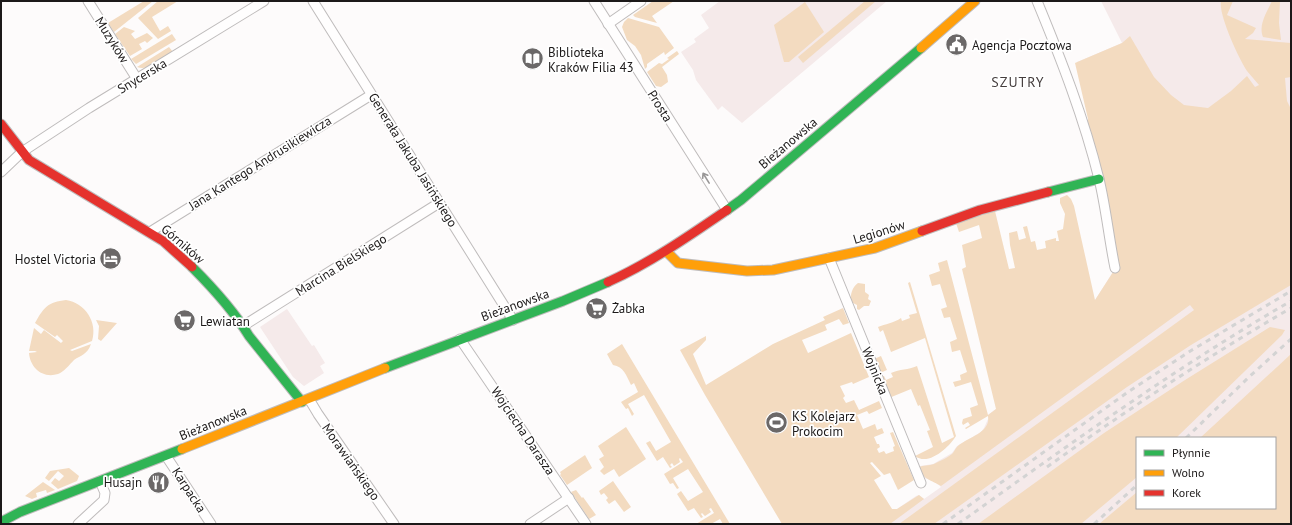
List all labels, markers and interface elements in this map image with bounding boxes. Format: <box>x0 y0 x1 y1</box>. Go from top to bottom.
street label: Muzyków <box>91 14 133 67</box>
public building icon: Agencja Pocztowa <box>944 32 970 58</box>
place label: Agencja Pocztowa <box>972 37 1072 54</box>
place label: Biblioteka Kraków Filia 43 <box>548 44 634 76</box>
library icon: Biblioteka Kraków Filia 43 <box>519 46 545 72</box>
street label: Snycerska <box>114 55 170 97</box>
district label: SZUTRY <box>991 73 1045 91</box>
street label: Prosta <box>644 87 676 125</box>
street label: Generała Jakuba Jasińskiego <box>365 90 461 230</box>
street label: Jana Kantego Andrusikiewicza <box>185 112 335 215</box>
street label: Bieżanowska <box>755 114 821 172</box>
one-way arrow <box>701 172 710 183</box>
street label: Legionów <box>851 216 907 248</box>
street label: Górników <box>158 220 209 268</box>
street label: Marcina Bielskiego <box>292 230 390 300</box>
hotel icon: Hostel Victoria <box>98 246 124 272</box>
place label: Hostel Victoria <box>15 251 96 268</box>
street label: Bieżanowska <box>479 285 551 325</box>
supermarket icon: Żabka <box>583 295 609 321</box>
place label: Żabka <box>612 300 645 317</box>
supermarket icon: Lewiatan <box>171 308 197 334</box>
place label: Lewiatan <box>200 313 250 330</box>
street label: Wojnicka <box>858 345 892 397</box>
street label: Wojciecha Darasza <box>487 384 559 478</box>
street label: Bieżanowska <box>177 402 249 444</box>
place label: KS Kolejarz Prokocim <box>792 408 855 440</box>
sports icon: KS Kolejarz Prokocim <box>763 410 789 436</box>
street label: Morawiańskiego <box>318 420 384 504</box>
legend <box>1136 437 1276 509</box>
text: Płynnie <box>1172 445 1210 460</box>
street label: Karpacka <box>168 464 210 516</box>
text: Wolno <box>1172 465 1204 480</box>
restaurant icon: Husajn <box>145 469 171 495</box>
place label: Husajn <box>104 474 142 491</box>
text: Korek <box>1172 485 1201 500</box>

